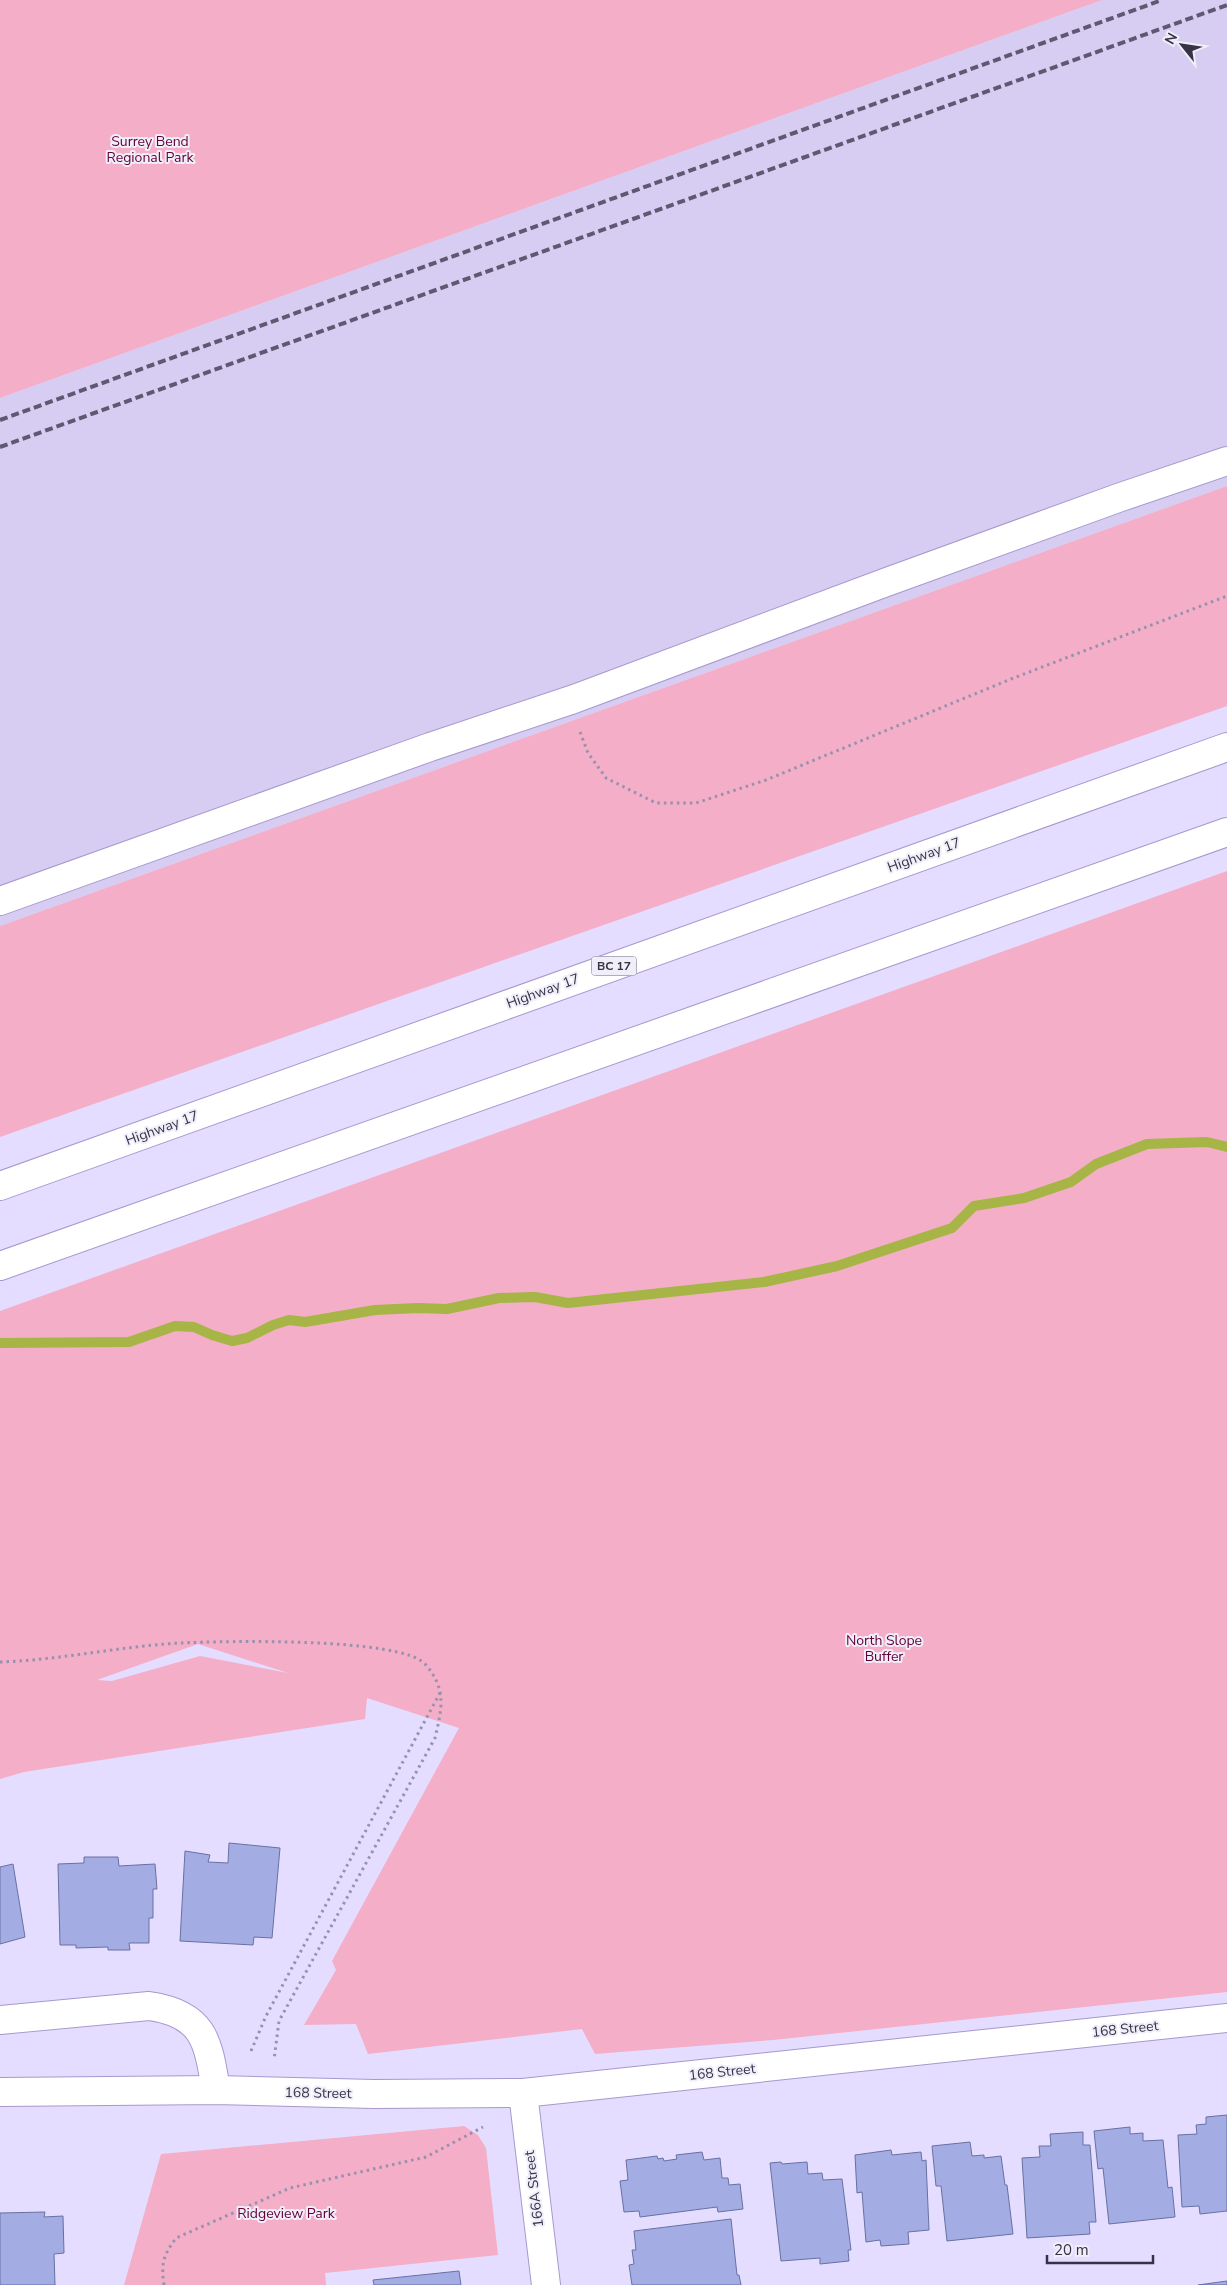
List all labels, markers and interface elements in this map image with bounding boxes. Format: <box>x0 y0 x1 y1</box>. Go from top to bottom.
north arrow <box>1157 20 1207 70</box>
text: N <box>1160 29 1182 48</box>
park label: Surrey Bend Regional Park <box>107 132 194 167</box>
street label: Highway 17 <box>885 833 963 877</box>
road number: BC 17 <box>592 956 636 976</box>
street label: Highway 17 <box>504 969 582 1013</box>
street label: Highway 17 <box>123 1106 201 1150</box>
park label: North Slope Buffer <box>846 1631 922 1666</box>
street label: 168 Street <box>1091 2016 1159 2042</box>
street label: 168 Street <box>688 2059 756 2085</box>
street label: 168 Street <box>284 2083 352 2103</box>
street label: 166A Street <box>520 2149 548 2228</box>
park label: Ridgeview Park <box>237 2204 336 2223</box>
scale bar <box>1047 2232 1153 2264</box>
text: 20 m <box>1054 2240 1089 2260</box>

